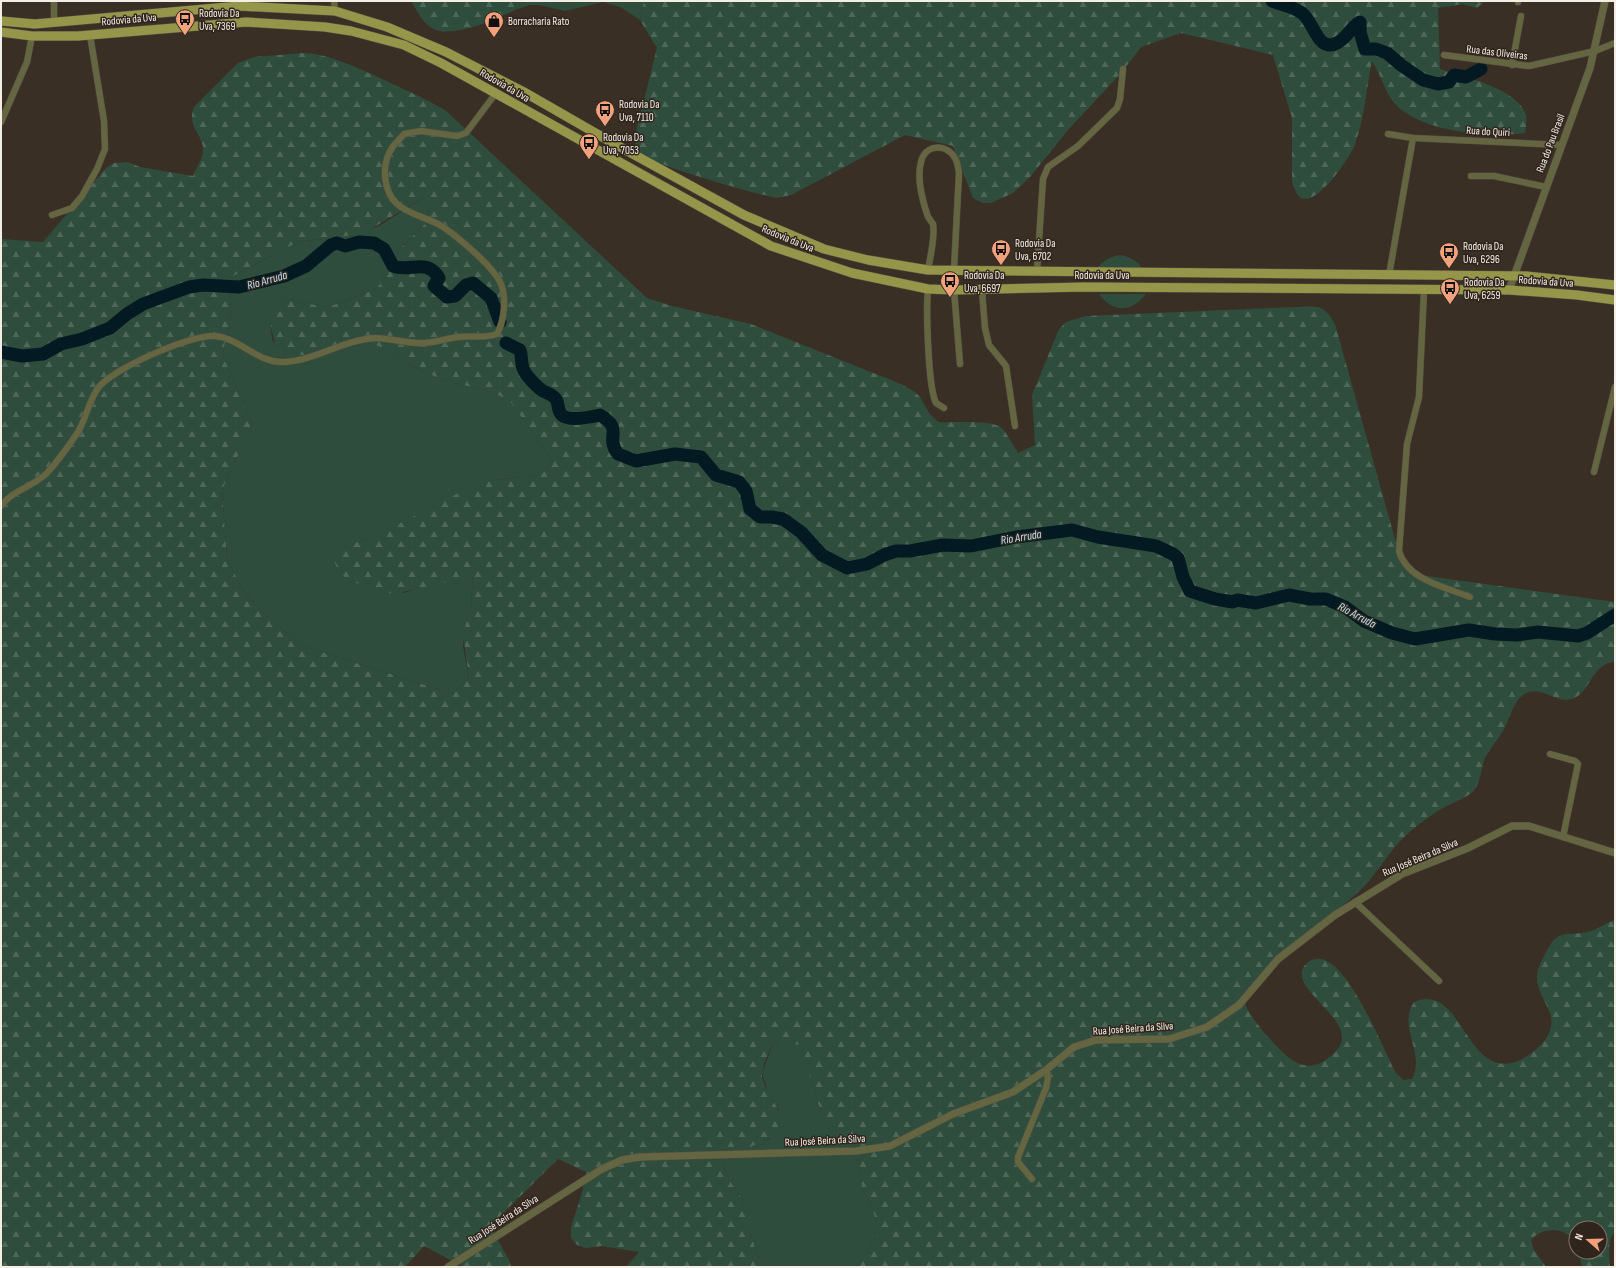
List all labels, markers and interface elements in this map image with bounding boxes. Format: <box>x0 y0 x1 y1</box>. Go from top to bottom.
place label: Rodovia Da Uva, 7369 <box>199 7 239 33</box>
bus stop icon: Rodovia Da Uva, 7369 <box>174 8 196 36</box>
shop icon: Borracharia Rato <box>483 10 505 38</box>
street label: Rodovia da Uva <box>101 11 157 28</box>
place label: Borracharia Rato <box>508 15 570 28</box>
street label: Rua das Oliveiras <box>1466 42 1528 63</box>
street label: Rodovia da Uva <box>478 66 532 105</box>
place label: Rodovia Da Uva, 7110 <box>619 98 659 124</box>
bus stop icon: Rodovia Da Uva, 7110 <box>594 99 616 127</box>
street label: Rua do Pau Brasil <box>1533 112 1568 174</box>
street label: Rua do Quiri <box>1466 124 1510 139</box>
place label: Rodovia Da Uva, 7053 <box>603 131 643 157</box>
bus stop icon: Rodovia Da Uva, 7053 <box>578 132 600 160</box>
street label: Rodovia da Uva <box>760 222 816 255</box>
place label: Rodovia Da Uva, 6702 <box>1015 237 1055 263</box>
bus stop icon: Rodovia Da Uva, 6702 <box>990 238 1012 266</box>
place label: Rodovia Da Uva, 6296 <box>1463 240 1503 266</box>
bus stop icon: Rodovia Da Uva, 6296 <box>1438 241 1460 269</box>
water label: Rio Arruda <box>245 268 289 293</box>
place label: Rodovia Da Uva, 6697 <box>964 269 1004 295</box>
street label: Rodovia da Uva <box>1074 269 1130 282</box>
bus stop icon: Rodovia Da Uva, 6697 <box>939 270 961 298</box>
street label: Rodovia da Uva <box>1518 273 1574 290</box>
place label: Rodovia Da Uva, 6259 <box>1464 276 1504 302</box>
bus stop icon: Rodovia Da Uva, 6259 <box>1439 277 1461 305</box>
water label: Rio Arruda <box>1000 527 1043 548</box>
water label: Rio Arruda <box>1335 599 1379 632</box>
street label: Rua José Beira da Silva <box>1381 836 1460 879</box>
street label: Rua José Beira da Silva <box>1092 1019 1174 1038</box>
street label: Rua José Beira da Silva <box>784 1132 866 1149</box>
street label: Rua José Beira da Silva <box>466 1192 541 1247</box>
north arrow <box>1568 1220 1608 1260</box>
text: N <box>1572 1232 1586 1242</box>

